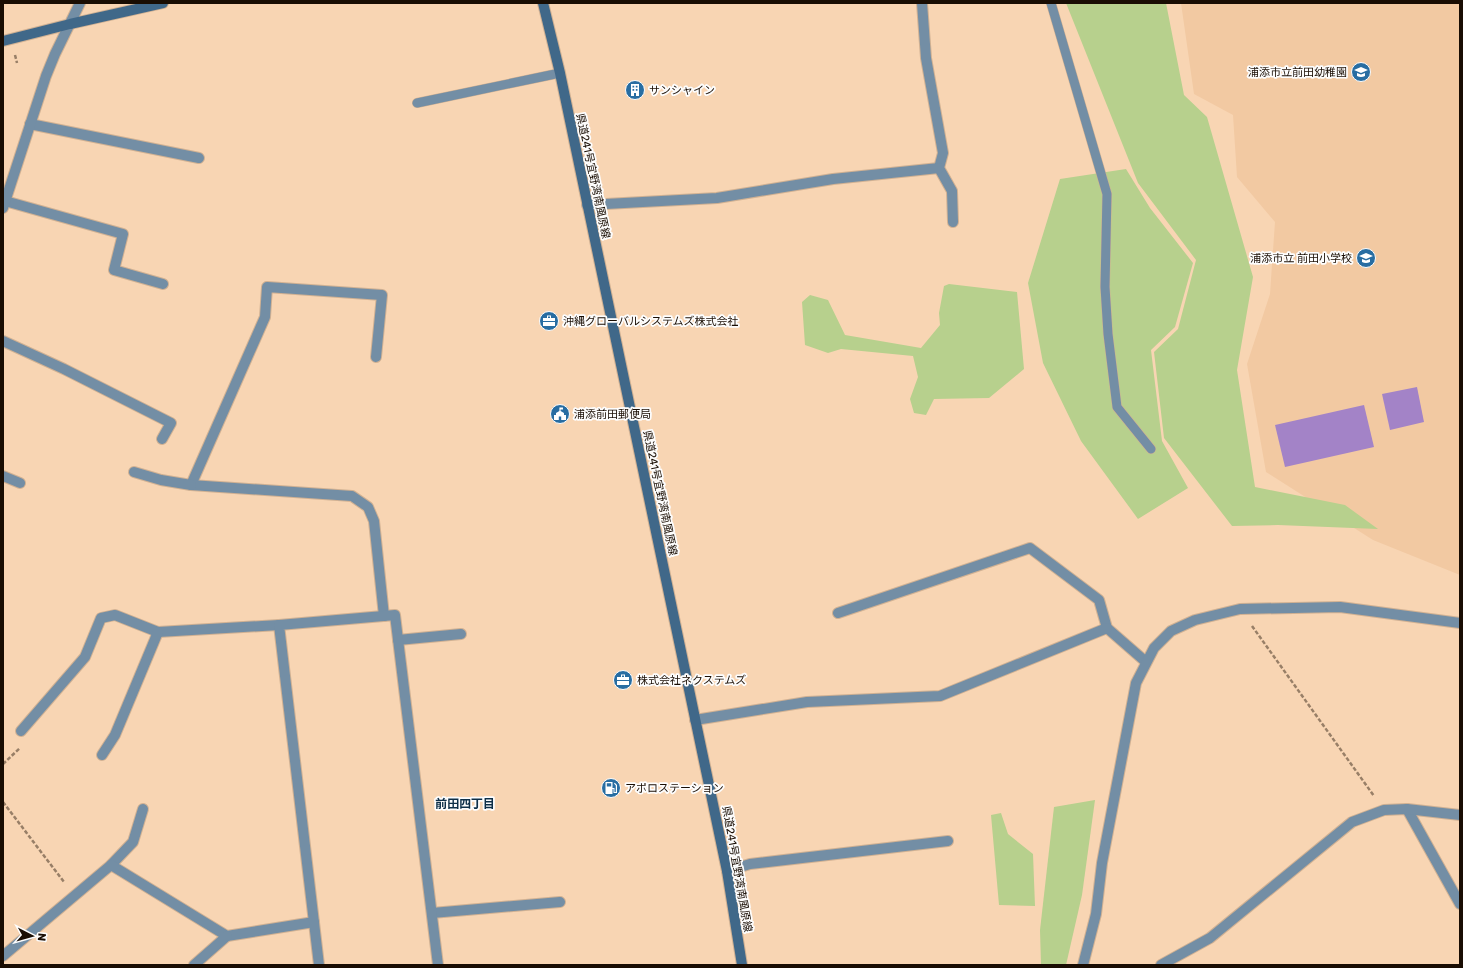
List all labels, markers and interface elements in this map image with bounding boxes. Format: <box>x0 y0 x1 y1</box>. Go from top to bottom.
school or university icon: 浦添市立前田幼稚園 <box>1350 61 1372 83</box>
place label: 浦添市立前田幼稚園 <box>1248 66 1347 79</box>
building icon: サンシャイン <box>624 79 646 101</box>
place label: サンシャイン <box>649 84 715 97</box>
street label: 県道241号宜野湾南風原線 <box>573 112 613 240</box>
school or university icon: 浦添市立 前田小学校 <box>1355 247 1377 269</box>
place label: 浦添市立 前田小学校 <box>1250 252 1352 265</box>
office icon: 沖縄グローバルシステムズ株式会社 <box>538 310 560 332</box>
place label: 沖縄グローバルシステムズ株式会社 <box>563 315 739 328</box>
public building icon: 浦添前田郵便局 <box>549 403 571 425</box>
place label: 浦添前田郵便局 <box>574 408 651 421</box>
street label: 県道241号宜野湾南風原線 <box>640 429 680 557</box>
office icon: 株式会社ネクステムズ <box>612 669 634 691</box>
place label: 株式会社ネクステムズ <box>637 674 746 687</box>
fuel station icon: アポロステーション <box>600 777 622 799</box>
place label: アポロステーション <box>625 782 724 795</box>
district label: 前田四丁目 <box>435 797 495 811</box>
street label: 県道241号宜野湾南風原線 <box>720 805 754 933</box>
north arrow <box>12 916 52 956</box>
text: N <box>35 932 48 942</box>

